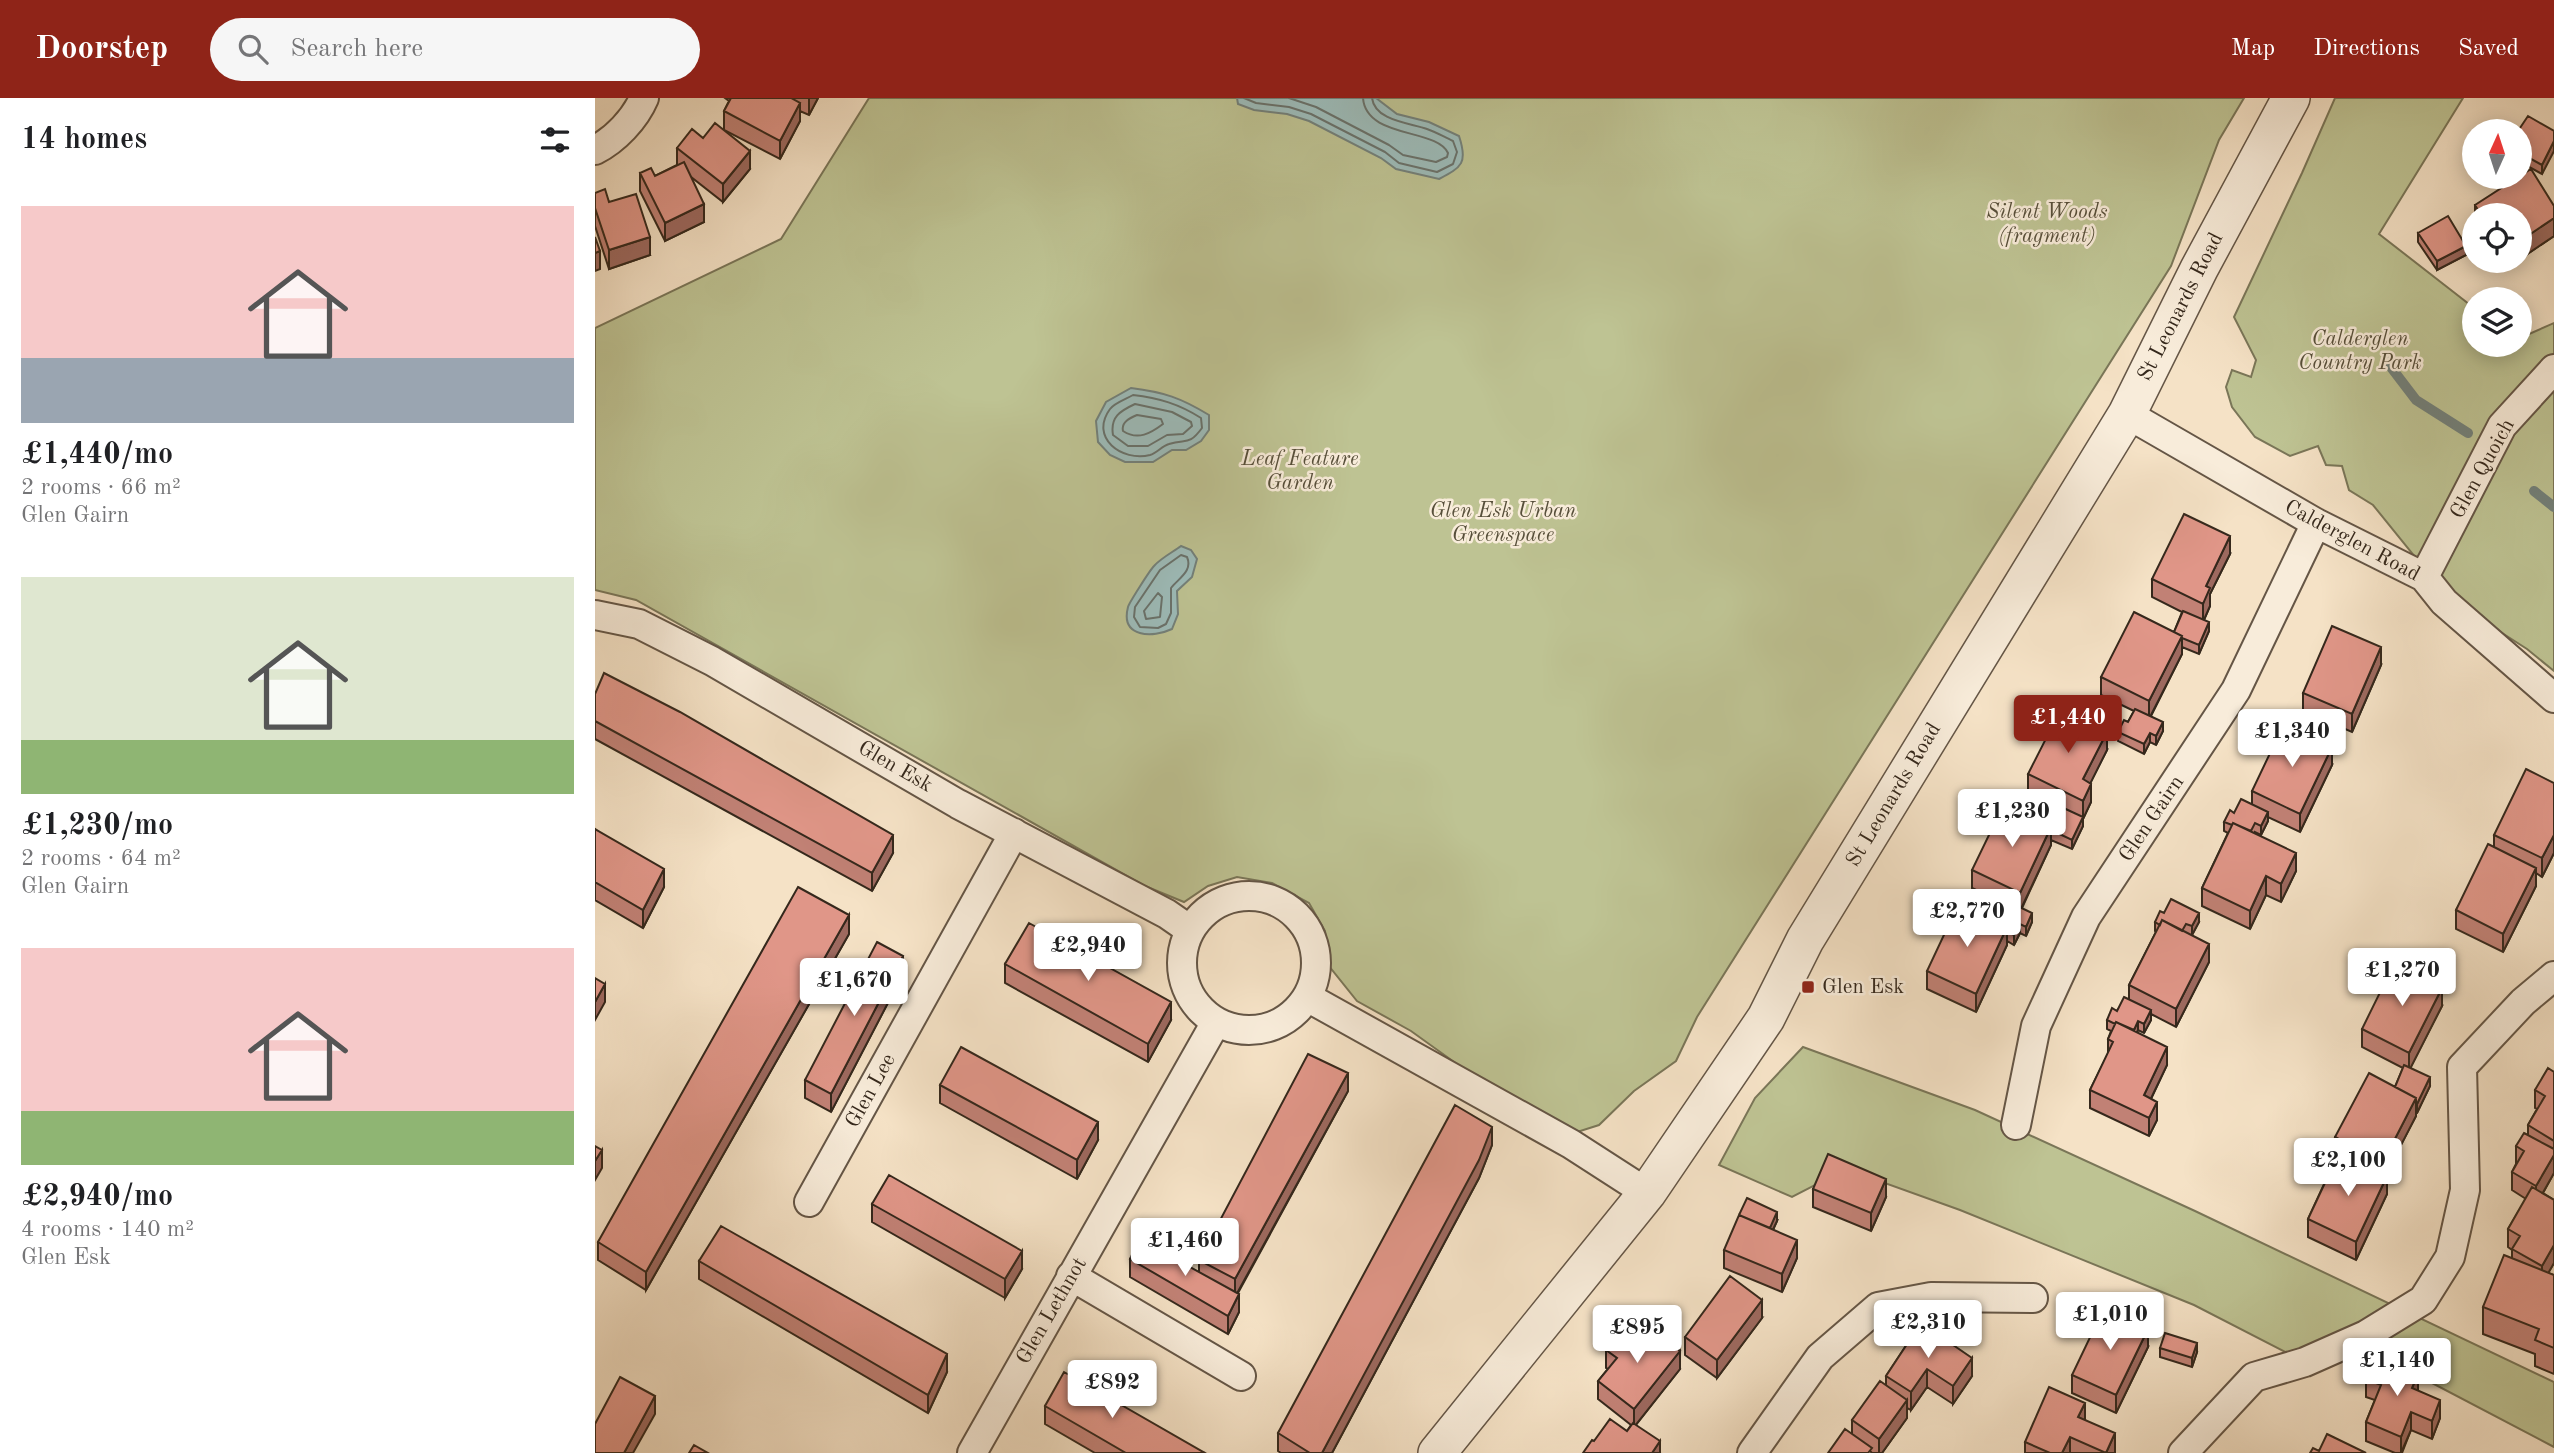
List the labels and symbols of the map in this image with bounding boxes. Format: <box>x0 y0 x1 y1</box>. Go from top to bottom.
north arrow <box>2462 119 2532 189</box>
park label: Silent Woods (fragment) <box>1986 202 2108 247</box>
street label: St Leonards Road <box>2135 229 2227 385</box>
park label: Calderglen Country Park <box>2298 329 2422 374</box>
street label: Glen Quoich <box>2447 416 2519 522</box>
park label: Leaf Feature Garden <box>1240 449 1359 494</box>
street label: Calderglen Road <box>2281 497 2423 586</box>
park label: Glen Esk Urban Greenspace <box>1430 501 1576 546</box>
pin: £1,440 <box>2011 696 2125 755</box>
pin: £1,340 <box>2235 710 2349 769</box>
street label: St Leonards Road <box>1843 720 1945 870</box>
street label: Glen Esk <box>854 737 936 797</box>
street label: Glen Gairn <box>2116 772 2188 866</box>
pin: £1,230 <box>1955 790 2069 849</box>
pin: £2,770 <box>1910 890 2024 949</box>
pin: £2,940 <box>1031 924 1145 983</box>
pin: £1,270 <box>2345 948 2459 1008</box>
pin: £1,670 <box>797 958 911 1018</box>
place label: Glen Esk <box>1822 977 1904 998</box>
marker: Glen Esk <box>1800 979 1816 995</box>
street label: Glen Lee <box>842 1050 900 1132</box>
pin: £2,100 <box>2291 1138 2405 1198</box>
pin: £1,460 <box>1128 1218 1242 1278</box>
street label: Glen Lethnot <box>1013 1254 1091 1368</box>
pin: £1,010 <box>2053 1292 2167 1352</box>
pin: £2,310 <box>1871 1300 1985 1360</box>
pin: £895 <box>1596 1306 1678 1365</box>
pin: £1,140 <box>2340 1338 2454 1398</box>
pin: £892 <box>1071 1360 1153 1420</box>

